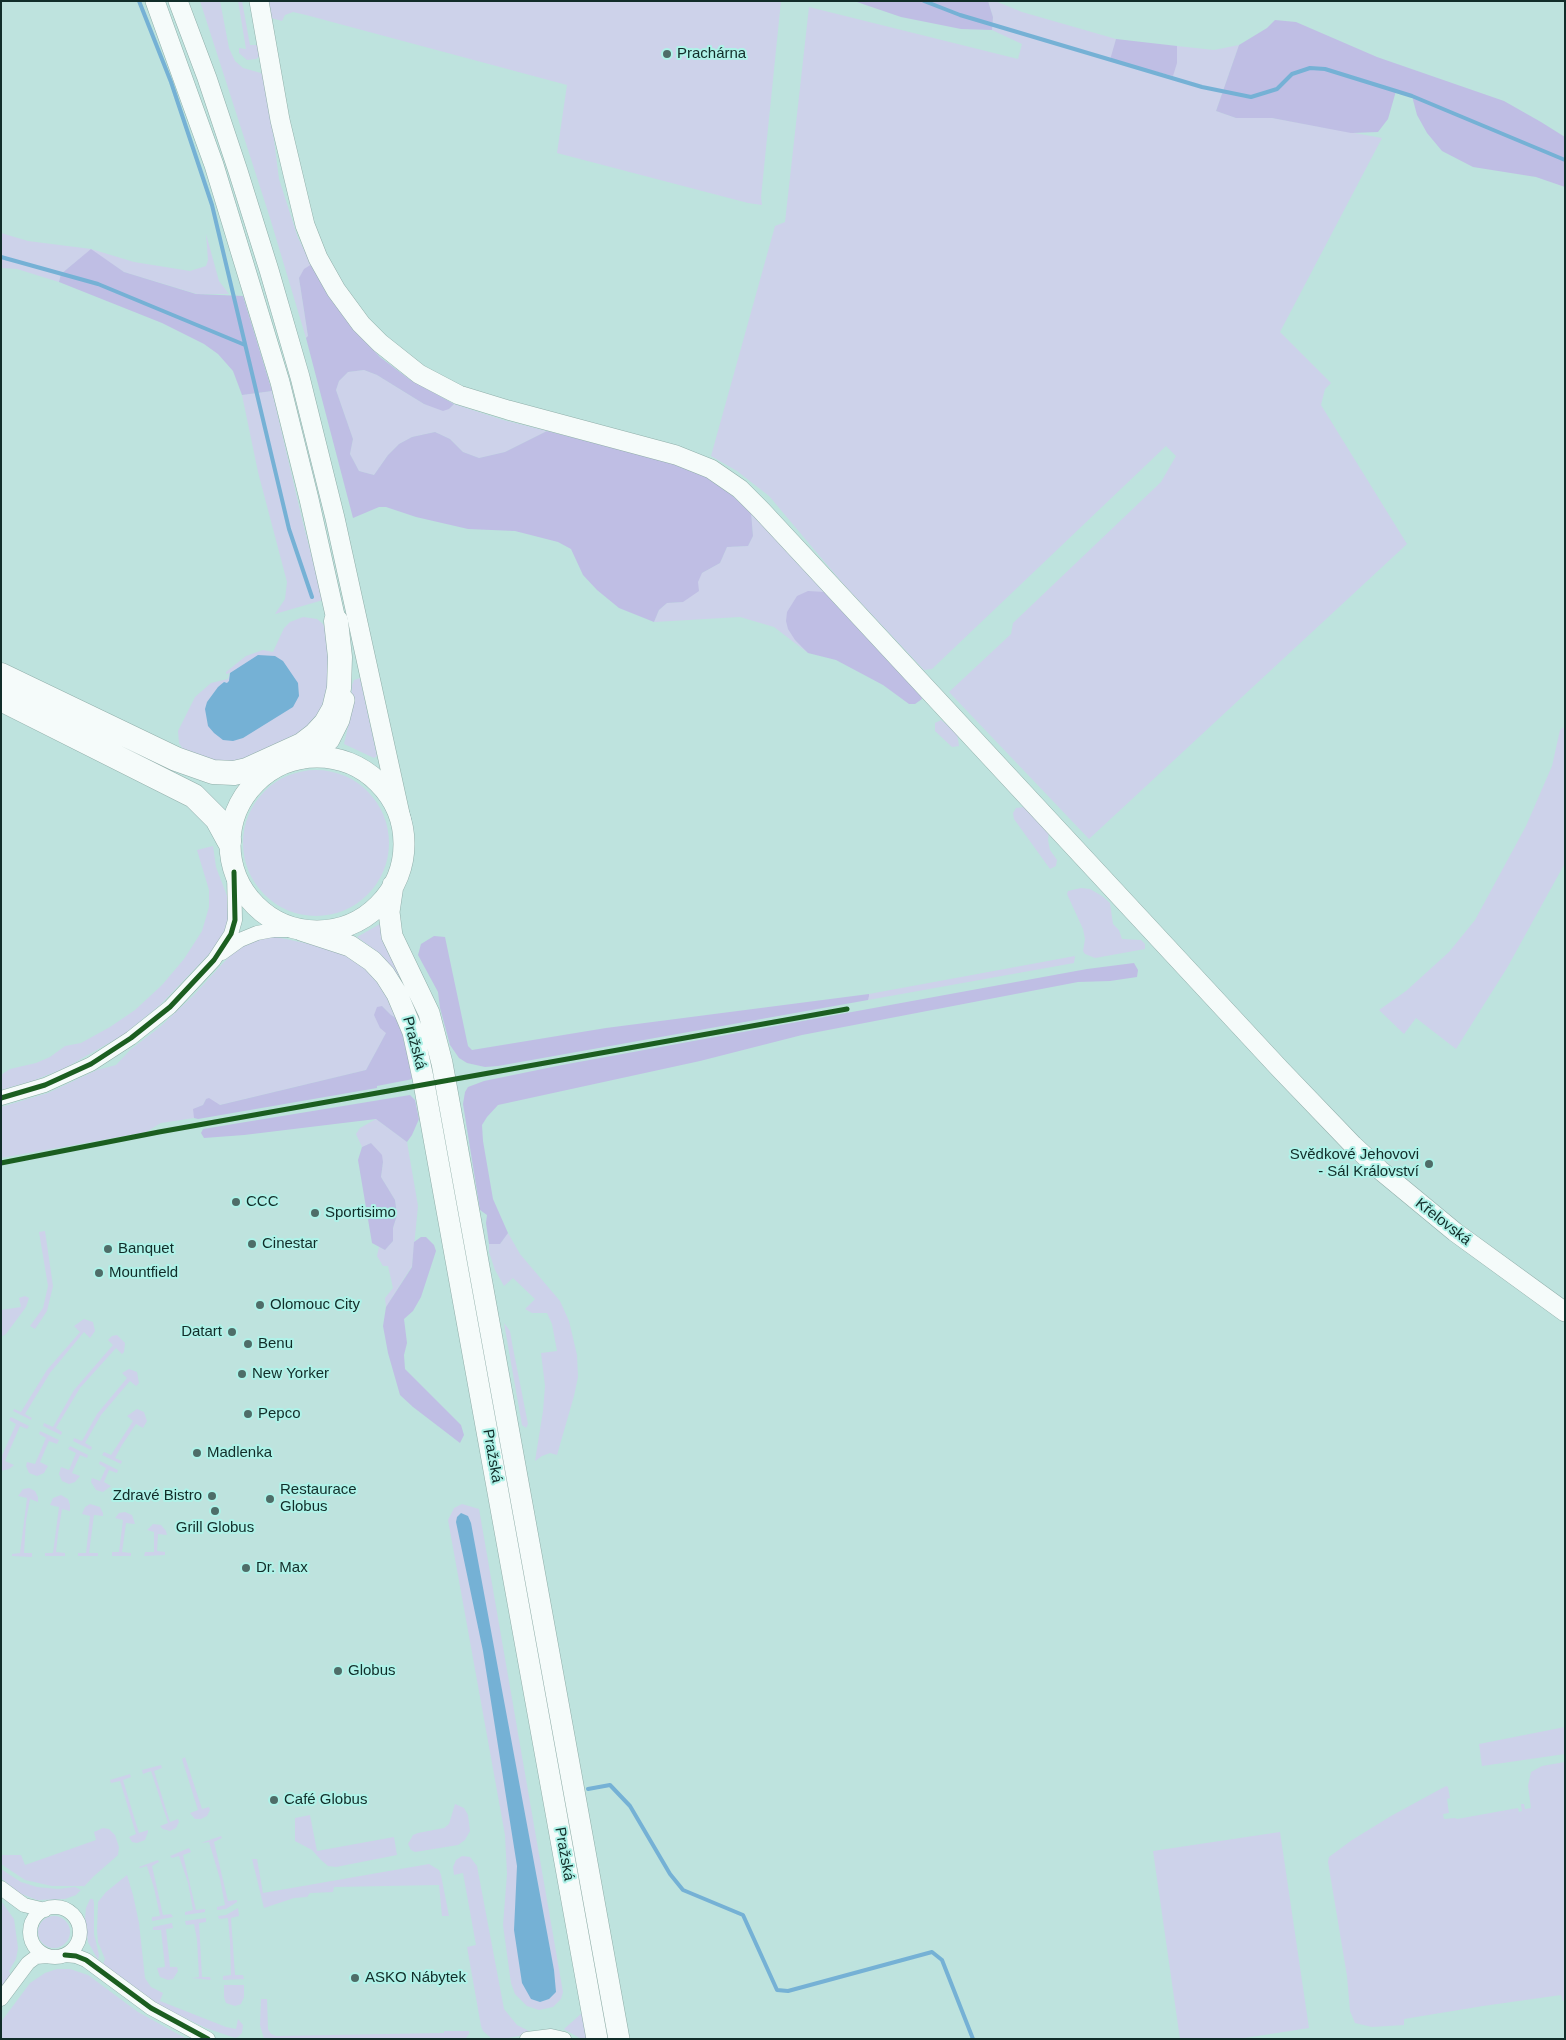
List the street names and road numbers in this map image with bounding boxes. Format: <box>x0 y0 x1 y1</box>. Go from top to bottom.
street label: Pražská <box>398 1015 430 1071</box>
street label: Křelovská <box>1412 1195 1474 1249</box>
street label: Pražská <box>478 1428 506 1484</box>
street label: Pražská <box>550 1826 578 1882</box>

